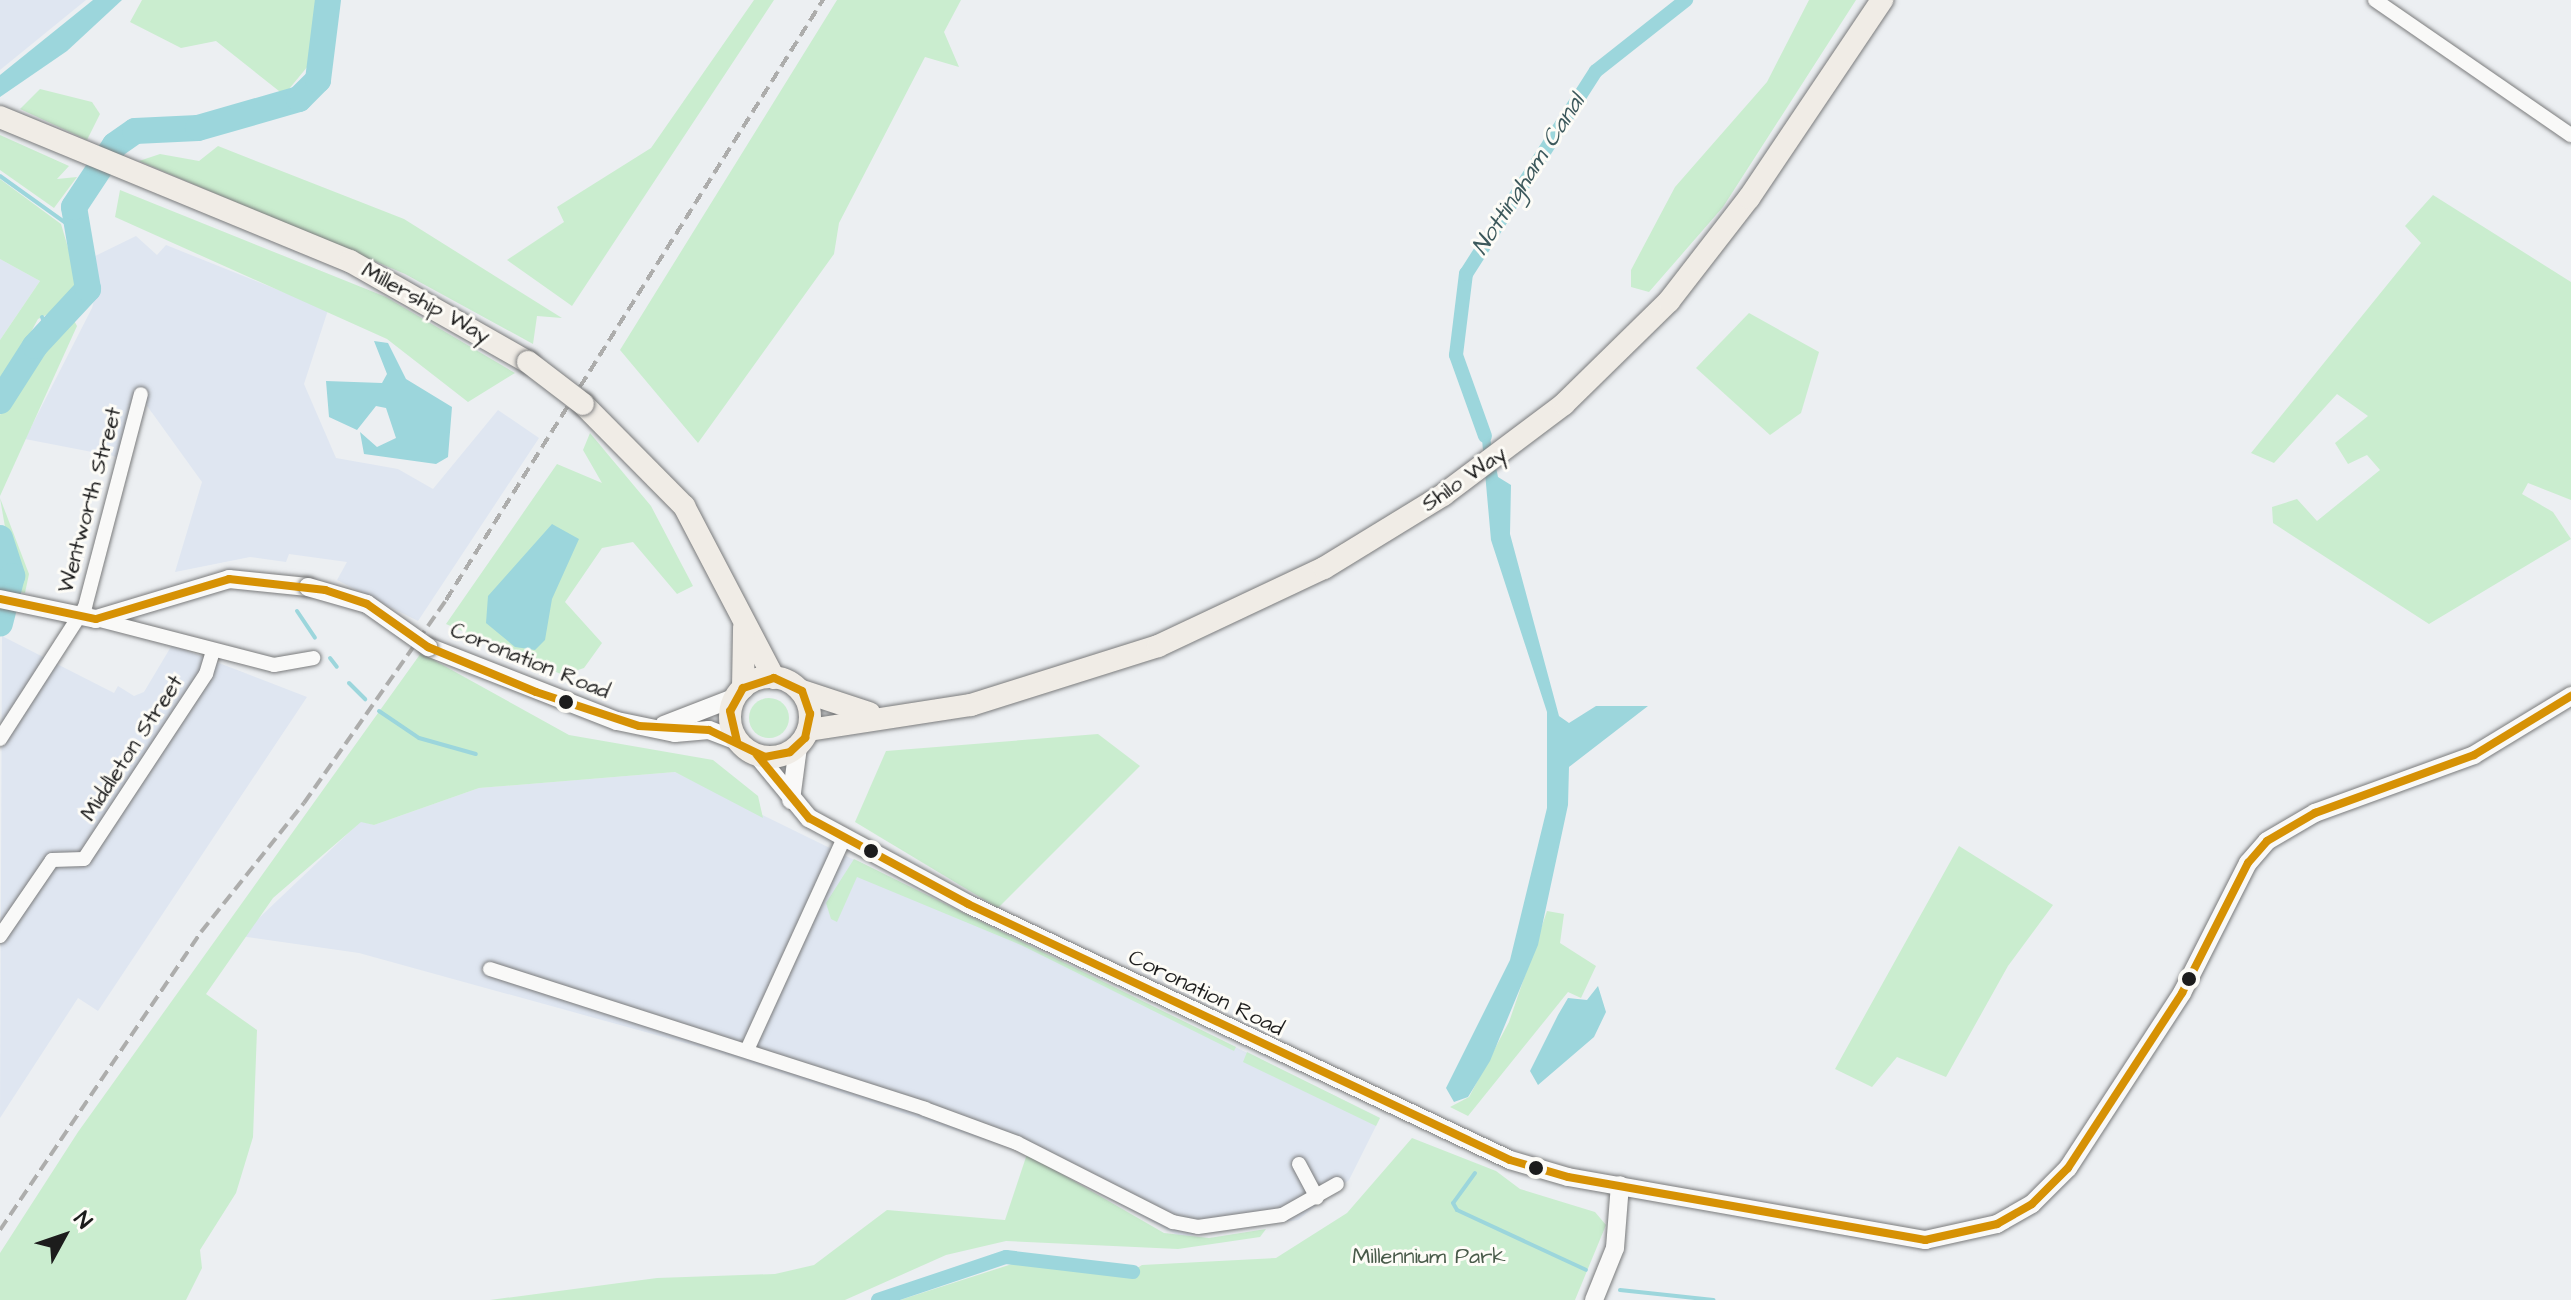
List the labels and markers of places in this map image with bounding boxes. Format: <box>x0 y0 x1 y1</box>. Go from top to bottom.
unlabelled marker <box>558 694 574 710</box>
unlabelled marker <box>863 843 879 859</box>
unlabelled marker <box>2181 971 2197 987</box>
unlabelled marker <box>1528 1160 1544 1176</box>

